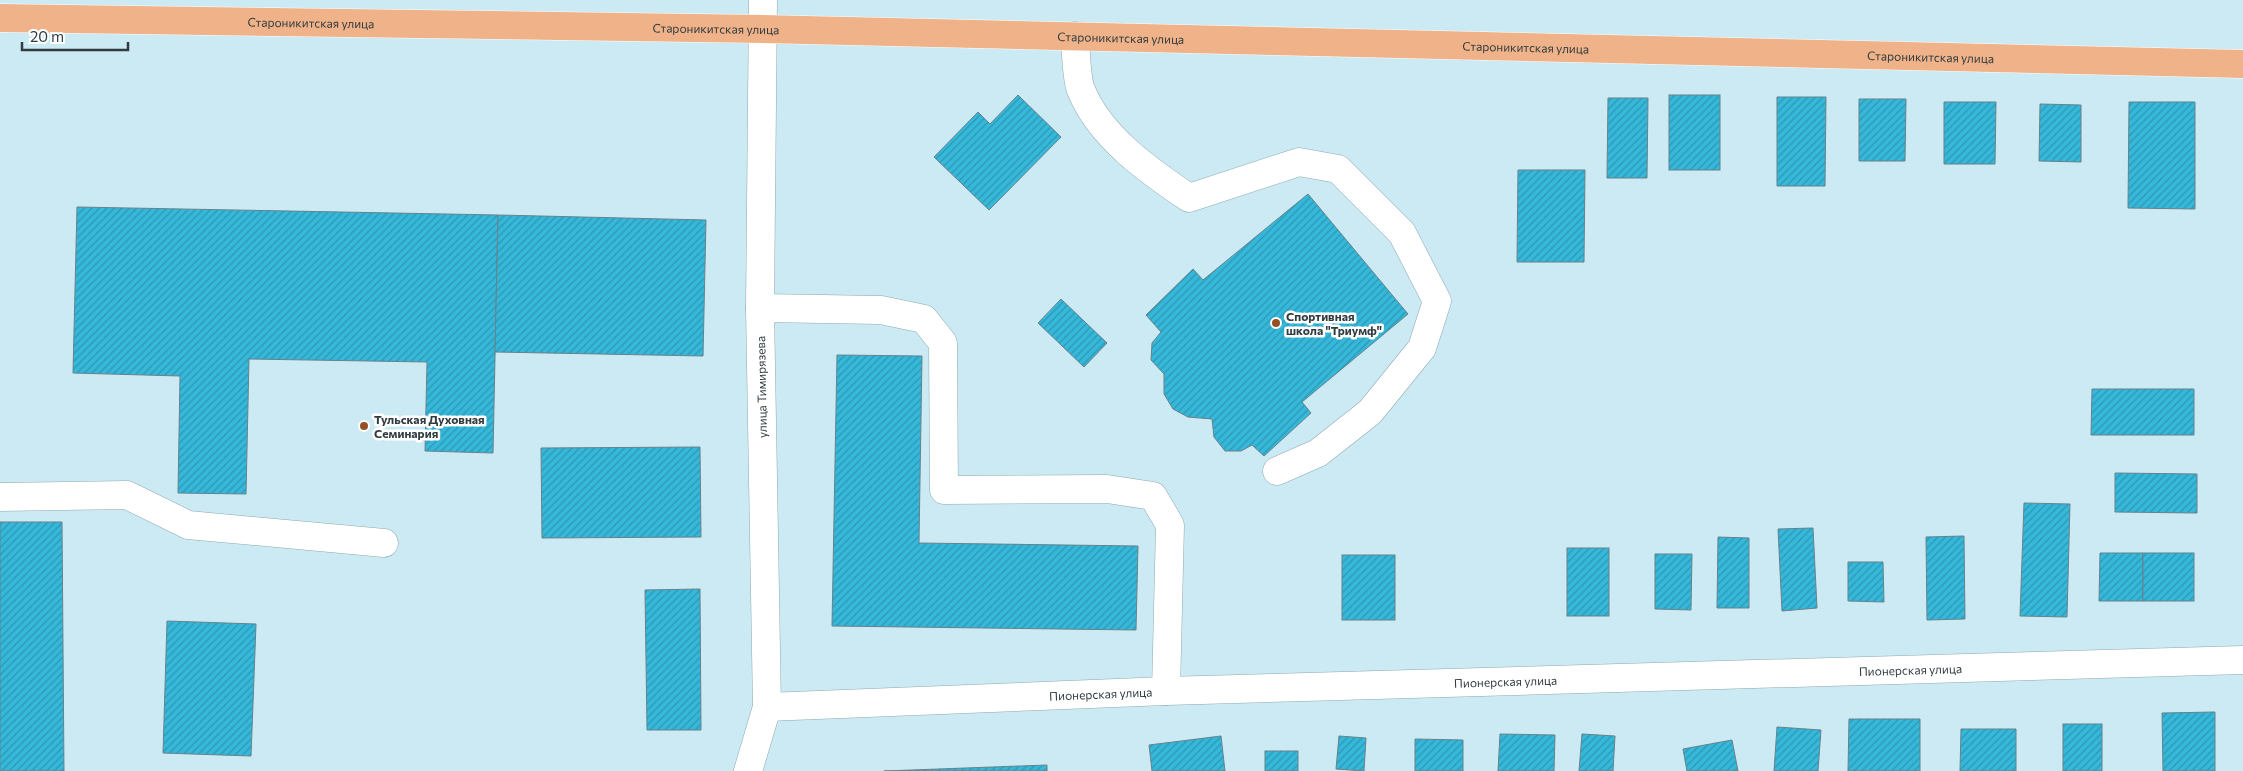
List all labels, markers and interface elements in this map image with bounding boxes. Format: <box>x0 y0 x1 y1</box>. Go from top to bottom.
street label: Староникитская улица <box>247 15 374 30</box>
scale bar <box>22 20 129 52</box>
street label: Староникитская улица <box>652 20 779 36</box>
text: 20 m <box>30 27 64 45</box>
street label: Староникитская улица <box>1057 29 1184 46</box>
street label: Староникитская улица <box>1462 39 1589 56</box>
street label: Староникитская улица <box>1867 48 1994 65</box>
place label: Спортивная школа "Триумф" <box>1286 309 1382 337</box>
marker: Спортивная школа "Триумф" <box>1270 317 1282 329</box>
street label: улица Тимирязева <box>753 336 769 438</box>
place label: Тульская Духовная Семинария <box>374 412 485 440</box>
marker: Тульская Духовная Семинария <box>358 420 370 432</box>
street label: Пионерская улица <box>1859 661 1962 678</box>
street label: Пионерская улица <box>1454 673 1557 690</box>
street label: Пионерская улица <box>1049 685 1153 703</box>

